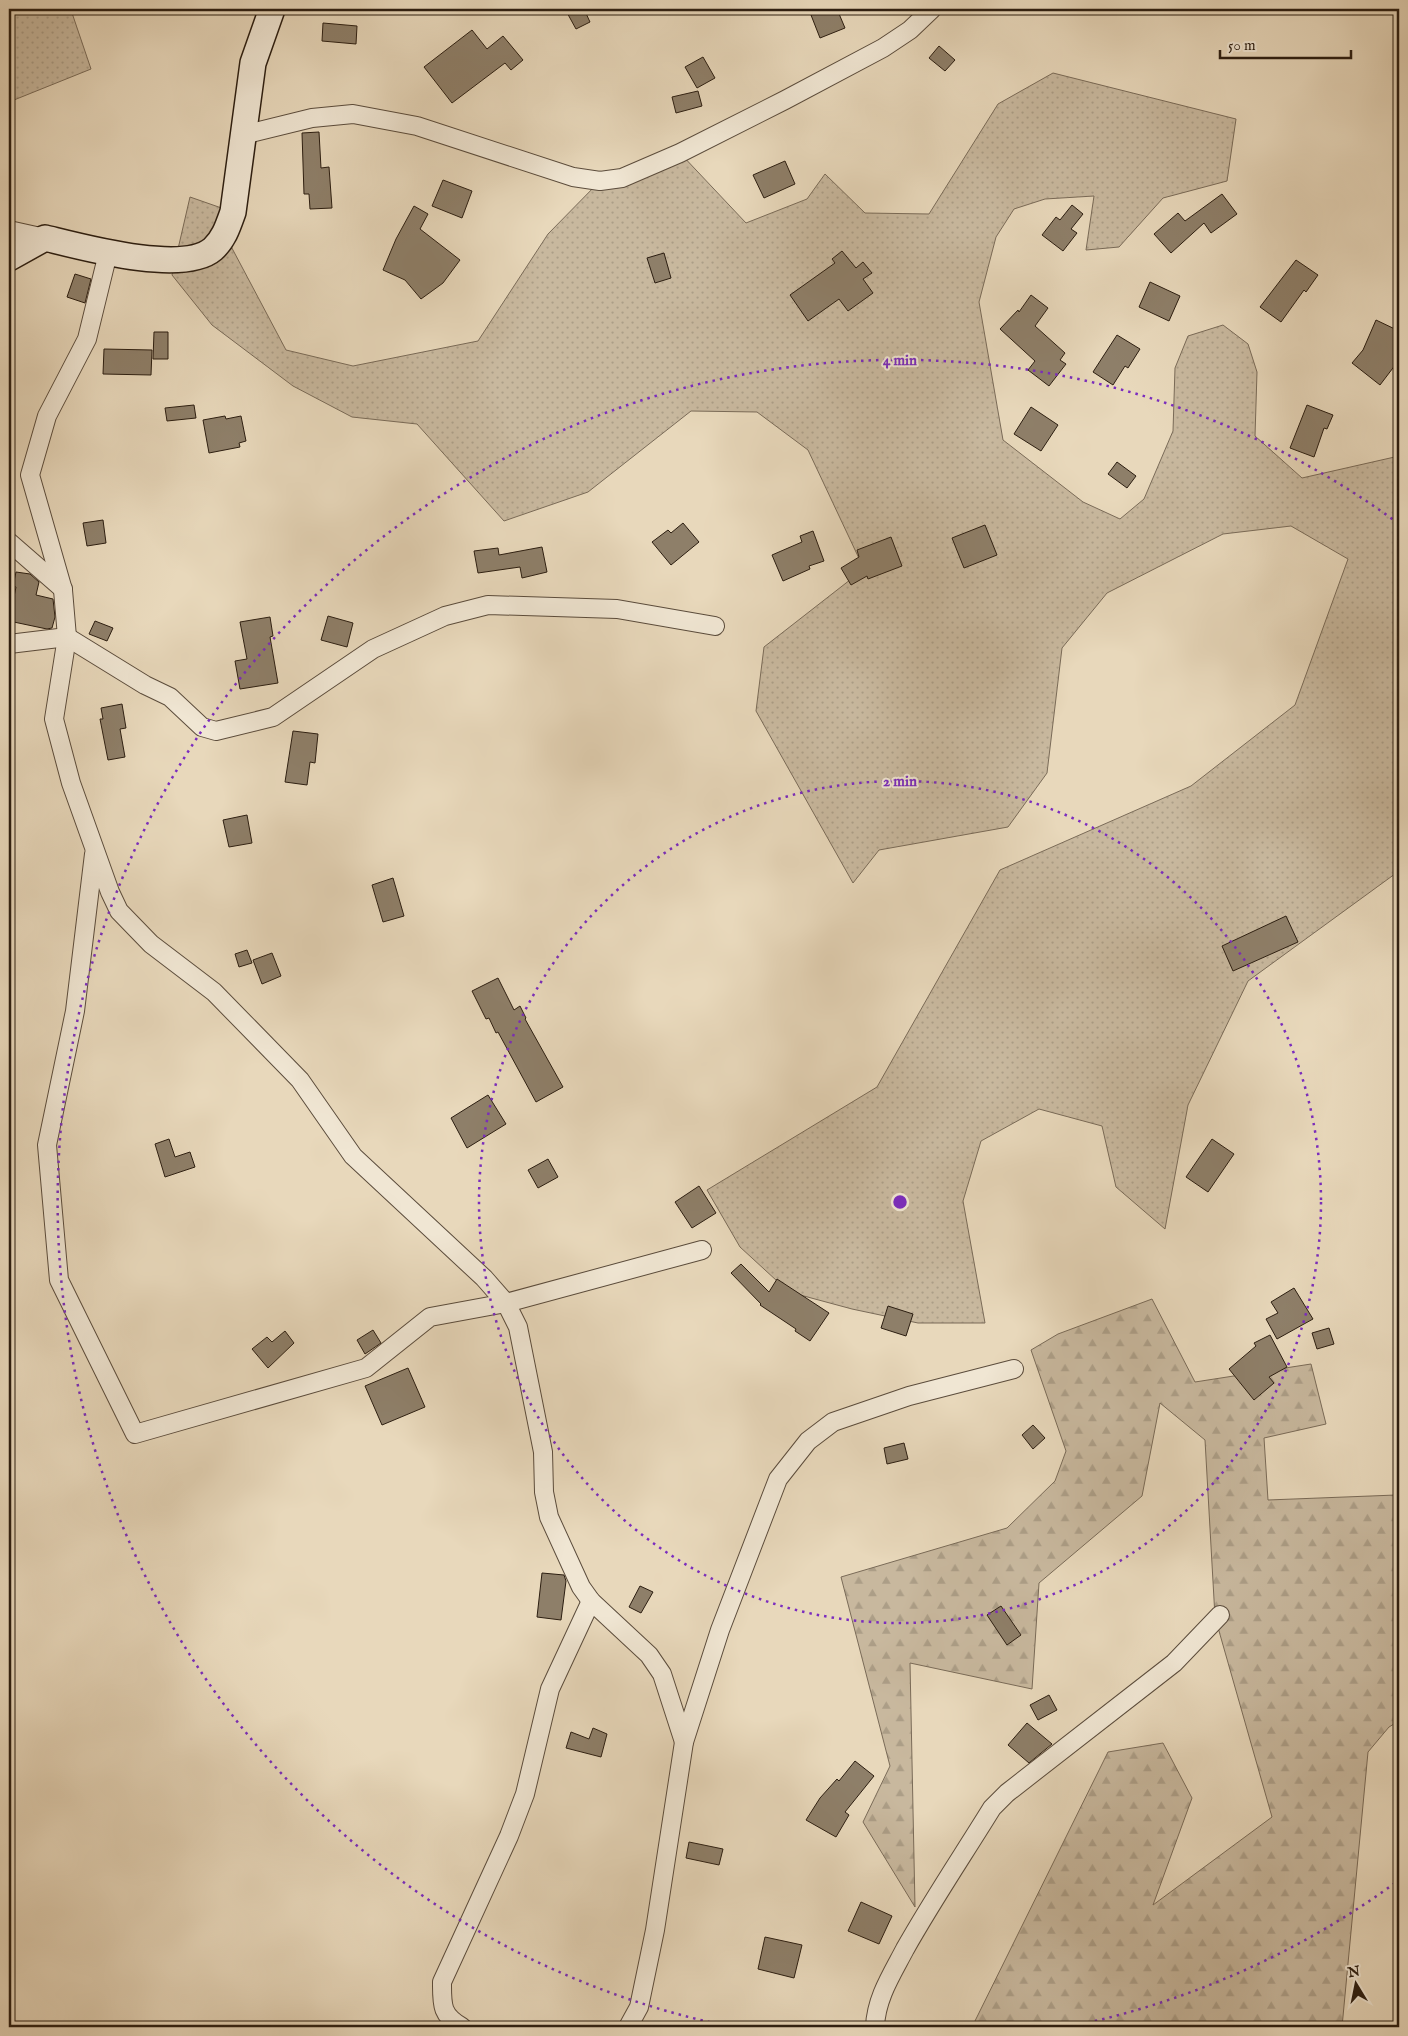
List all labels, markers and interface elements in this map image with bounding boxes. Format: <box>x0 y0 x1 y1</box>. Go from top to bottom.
scale bar <box>1220 28 1352 60</box>
text: 50 m <box>1228 36 1256 55</box>
text: 4 min <box>883 351 917 370</box>
text: 2 min <box>883 772 917 791</box>
centre of rings <box>891 1193 909 1211</box>
north arrow <box>1330 1958 1380 2008</box>
text: N <box>1345 1962 1361 1982</box>

